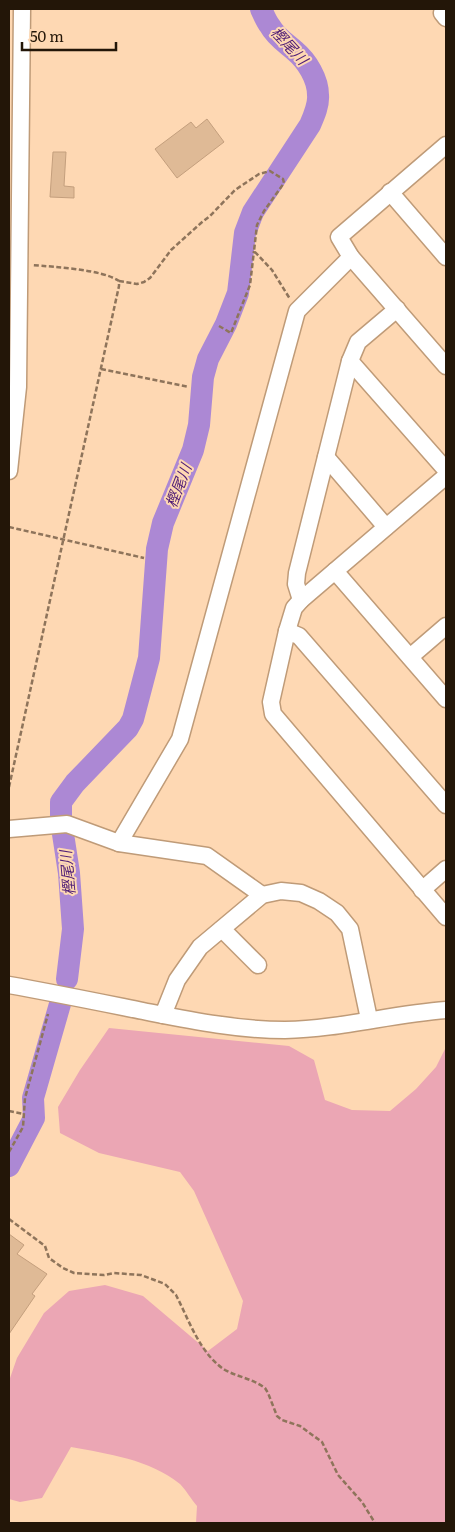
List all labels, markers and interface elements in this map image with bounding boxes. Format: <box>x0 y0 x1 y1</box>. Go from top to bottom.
scale bar <box>22 20 116 52</box>
water label: 樫尾川 <box>266 21 315 71</box>
text: 50 m <box>30 24 64 47</box>
water label: 樫尾川 <box>159 458 197 511</box>
water label: 樫尾川 <box>53 848 80 897</box>

